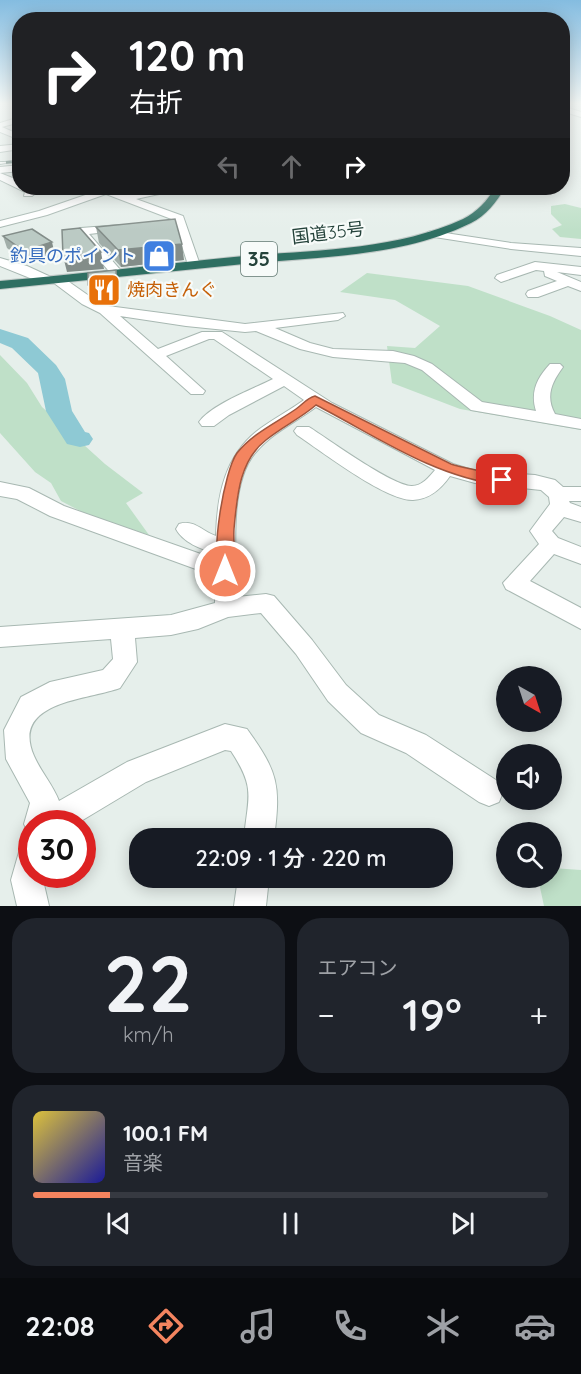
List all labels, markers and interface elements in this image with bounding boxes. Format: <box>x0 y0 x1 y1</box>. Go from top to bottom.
text: 120 m <box>129 29 246 82</box>
icon: right <box>30 36 108 114</box>
text: 右折 <box>129 85 183 119</box>
icon: left <box>212 150 245 183</box>
icon: ahead <box>275 150 308 183</box>
icon: right <box>338 150 371 183</box>
street label: 国道35号 <box>290 217 366 248</box>
shop icon: 釣具のポイント <box>141 238 177 274</box>
road number: 35 <box>241 242 277 276</box>
place label: 釣具のポイント <box>10 244 136 267</box>
restaurant icon: 焼肉きんぐ <box>86 272 122 308</box>
place label: 焼肉きんぐ <box>127 278 217 301</box>
pin <box>476 454 527 505</box>
icon: arrive <box>485 463 518 496</box>
position arrow <box>193 539 257 603</box>
north arrow <box>496 666 562 732</box>
map controls <box>496 666 562 888</box>
button: sound <box>496 744 562 810</box>
speed limit sign: 30 <box>18 810 96 888</box>
button: search <box>496 822 562 888</box>
text: 22:09 · 1 分 · 220 m <box>196 844 386 872</box>
text: 22 <box>104 934 193 1032</box>
text: エアコン <box>318 955 398 980</box>
text: 19° <box>402 986 462 1042</box>
text: − <box>318 994 335 1035</box>
text: + <box>529 994 548 1035</box>
text: km/h <box>123 1022 174 1047</box>
text: 100.1 FM <box>123 1119 208 1147</box>
text: 音楽 <box>123 1150 163 1175</box>
icon: previous <box>102 1207 135 1240</box>
icon: pause <box>274 1207 307 1240</box>
icon: next <box>446 1207 479 1240</box>
icon: directions <box>145 1305 187 1347</box>
icon: music <box>237 1305 279 1347</box>
icon: phone <box>329 1305 371 1347</box>
icon: climate <box>422 1305 464 1347</box>
icon: car <box>514 1305 556 1347</box>
text: 22:08 <box>25 1309 95 1343</box>

